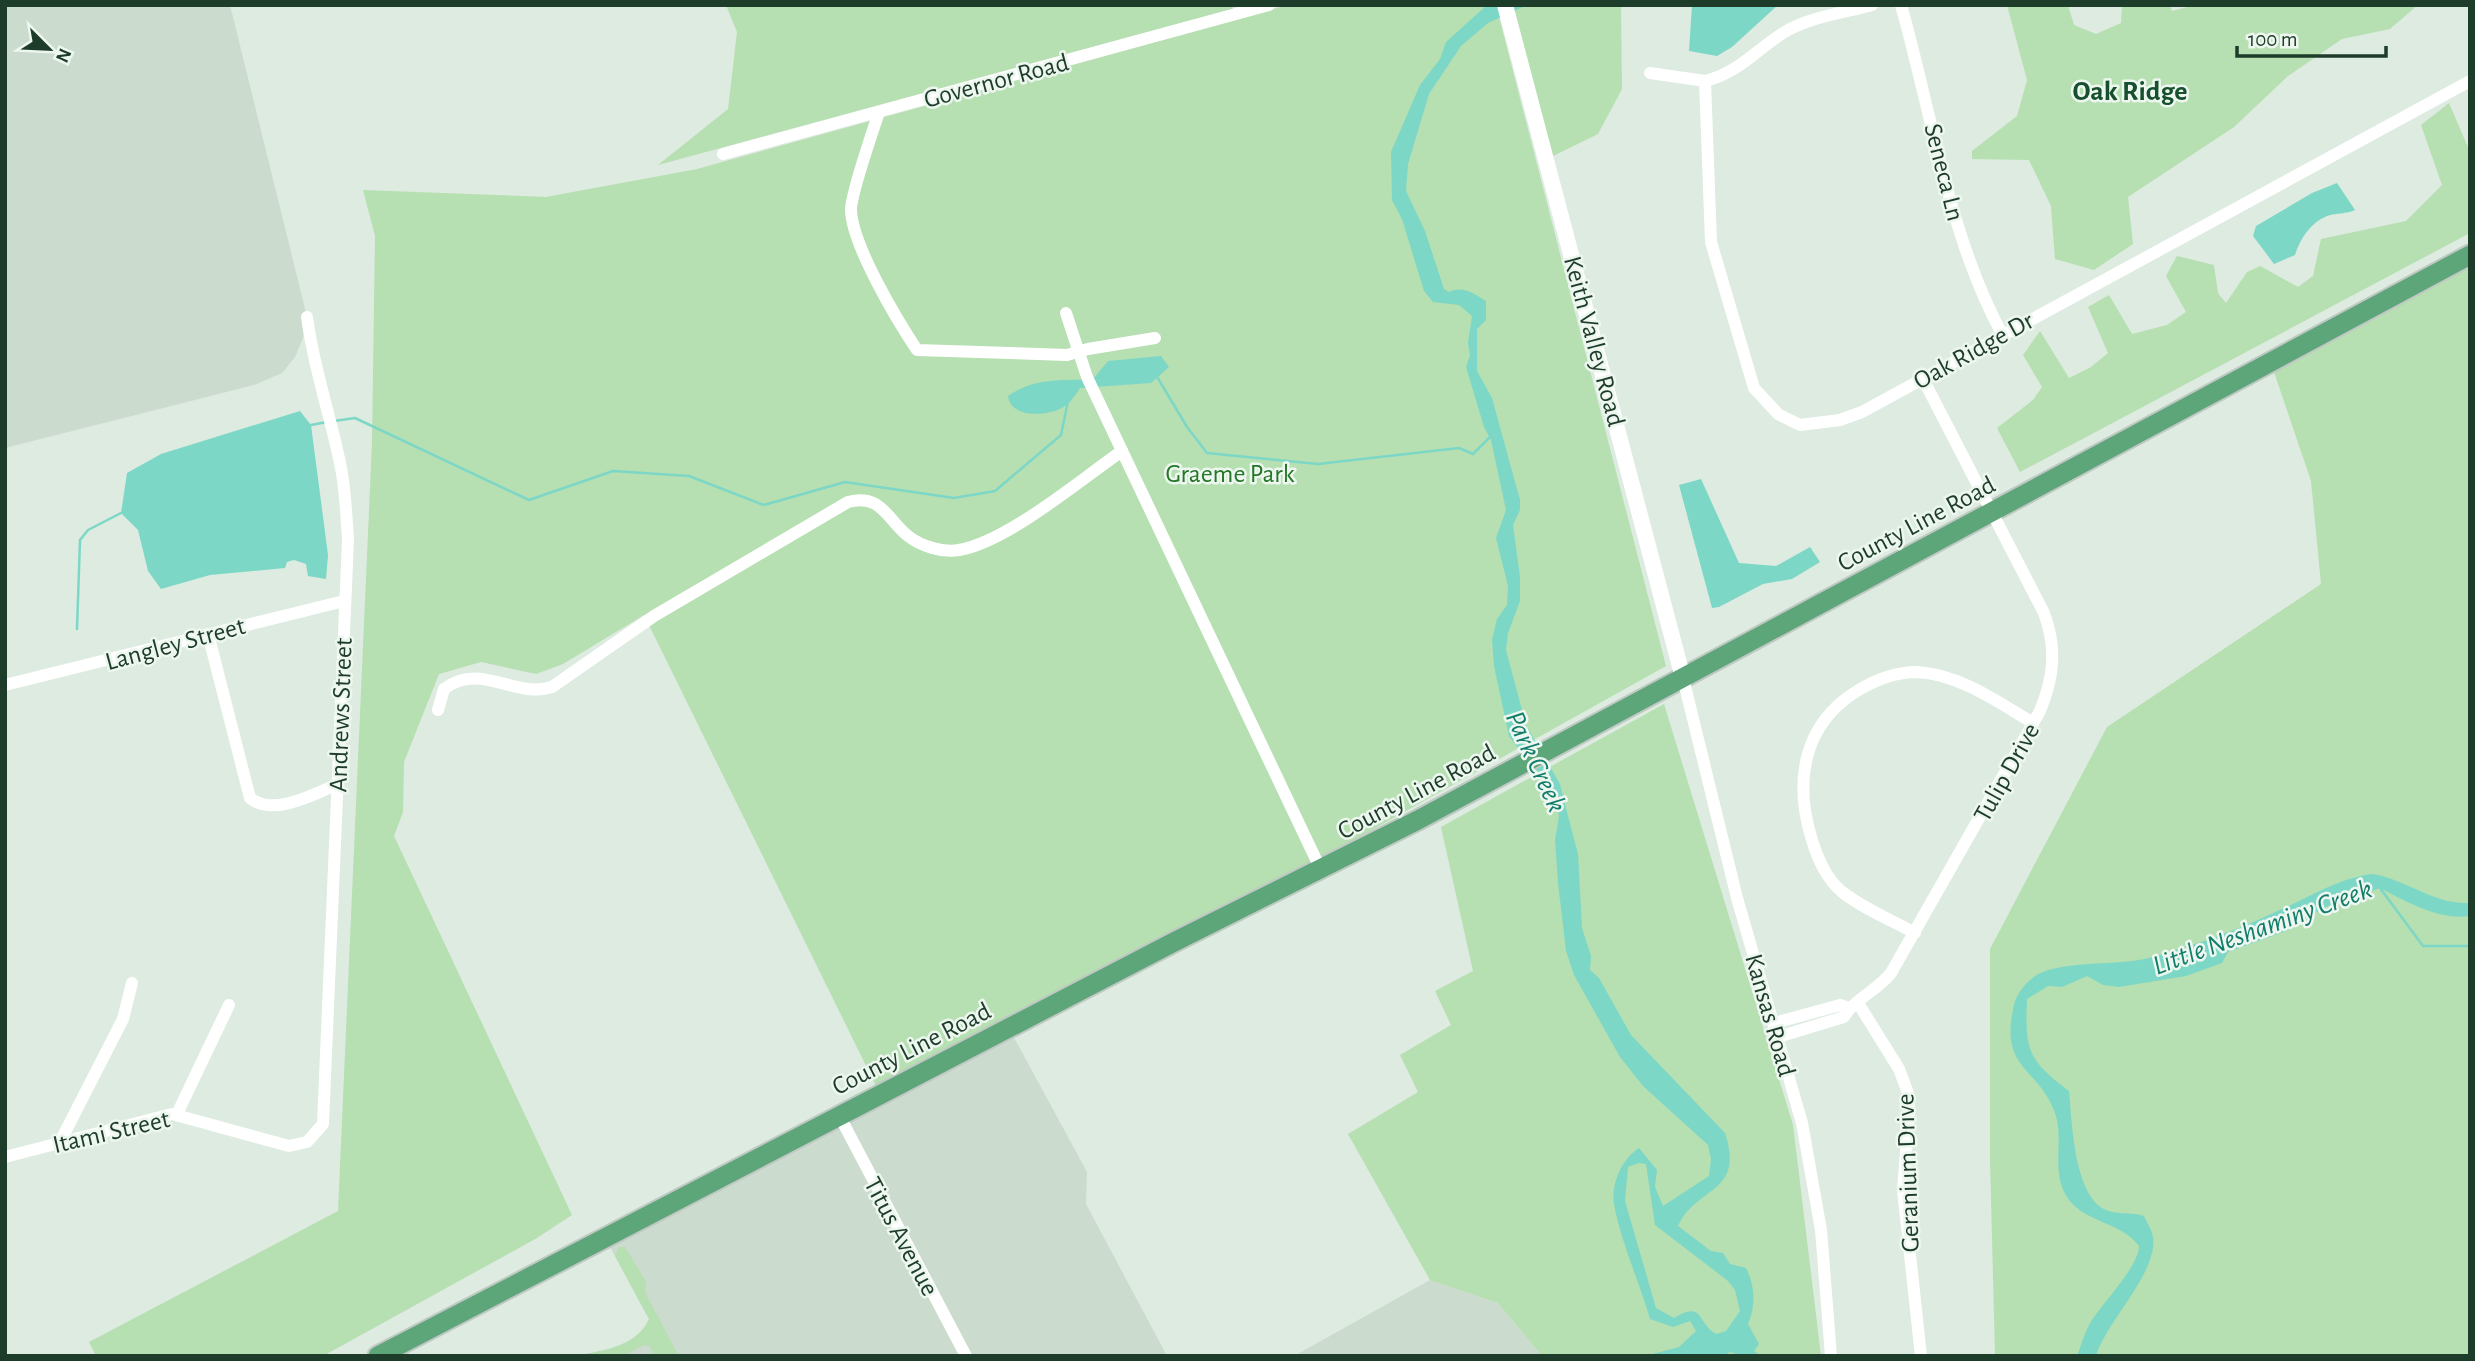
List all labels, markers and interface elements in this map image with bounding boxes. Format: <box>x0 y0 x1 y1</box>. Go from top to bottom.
north arrow <box>14 14 84 84</box>
scale bar <box>2237 14 2386 58</box>
text: 100 m <box>2248 29 2298 50</box>
text: N <box>52 45 75 65</box>
street label: Governor Road <box>921 49 1072 113</box>
district label: Oak Ridge <box>2072 78 2188 106</box>
street label: Seneca Ln <box>1919 121 1969 224</box>
street label: Keith Valley Road <box>1559 253 1629 429</box>
street label: Oak Ridge Dr <box>1909 307 2038 394</box>
park label: Graeme Park <box>1165 461 1295 487</box>
street label: County Line Road <box>1833 471 2000 576</box>
street label: Langley Street <box>103 613 248 675</box>
street label: Andrews Street <box>325 637 357 793</box>
water label: Park Creek <box>1500 707 1571 817</box>
street label: Tulip Drive <box>1969 719 2045 826</box>
street label: County Line Road <box>1333 739 1500 844</box>
water label: Little Neshaminy Creek <box>2149 875 2376 981</box>
street label: Kansas Road <box>1740 951 1800 1080</box>
street label: County Line Road <box>828 998 995 1100</box>
street label: Geranium Drive <box>1892 1093 1924 1253</box>
street label: Itami Street <box>50 1106 172 1158</box>
street label: Titus Avenue <box>859 1173 943 1300</box>

